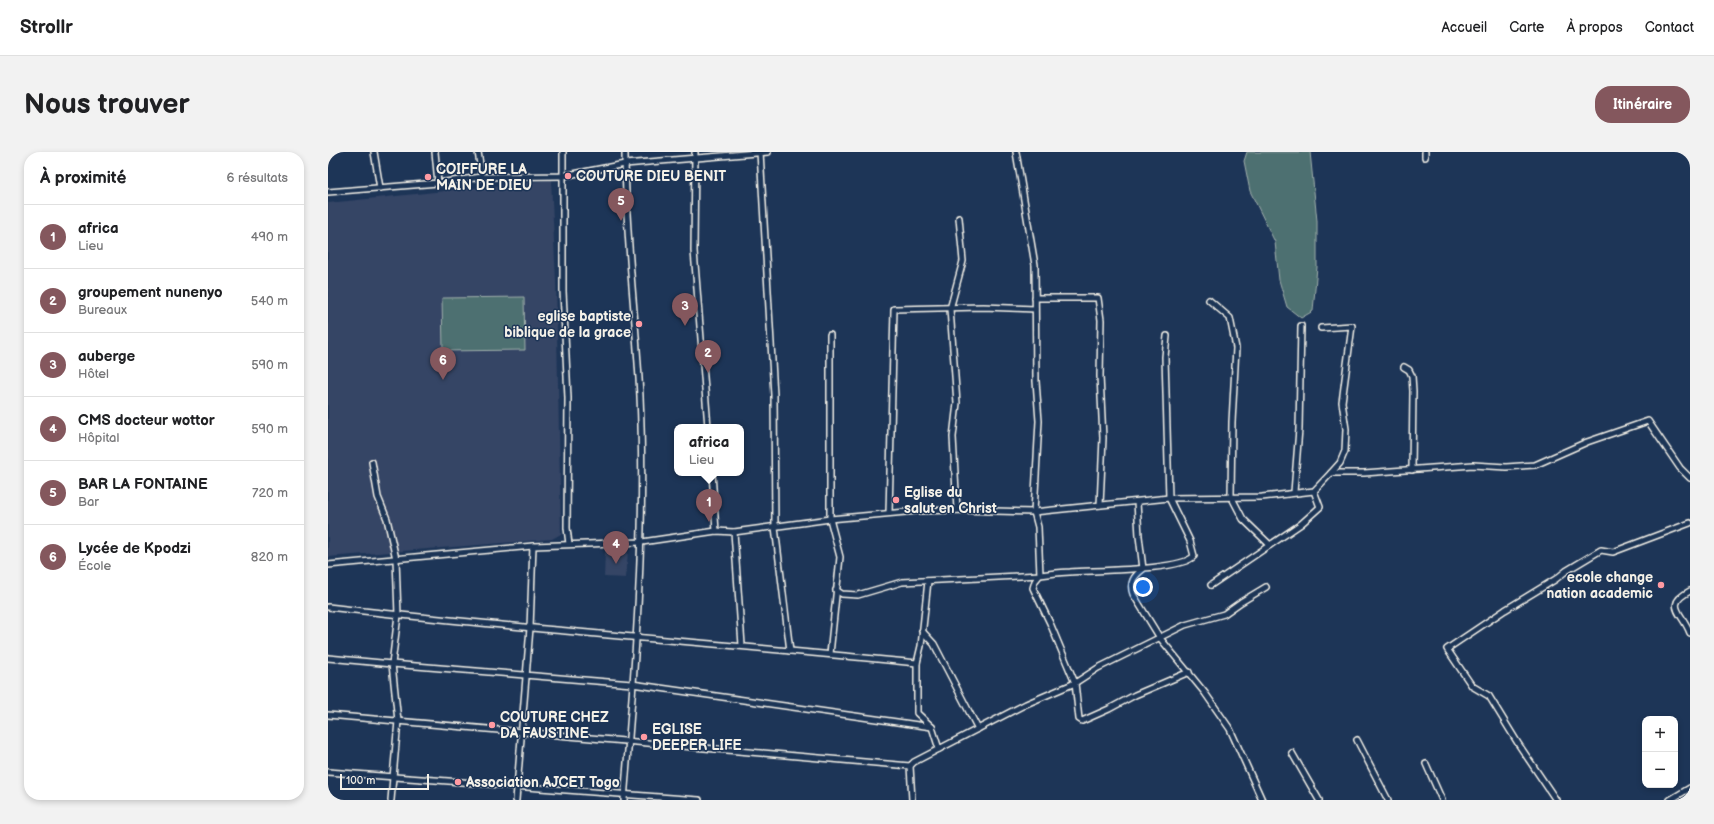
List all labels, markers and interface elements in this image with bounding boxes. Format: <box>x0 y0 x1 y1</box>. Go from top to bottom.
text: Strollr <box>20 16 73 39</box>
text: Accueil <box>1441 19 1487 36</box>
text: Carte <box>1509 19 1544 36</box>
text: À propos <box>1566 19 1623 36</box>
text: Contact <box>1645 19 1694 36</box>
button: Itinéraire <box>1595 86 1690 123</box>
text: Nous trouver <box>24 88 190 121</box>
place label: COIFFURE LA MAIN DE DIEU <box>436 161 532 194</box>
text: À proximité <box>40 168 126 188</box>
place label: COUTURE DIEU BENIT <box>576 168 726 185</box>
text: 6 résultats <box>226 170 288 186</box>
marker: COUTURE DIEU BENIT <box>563 171 573 181</box>
marker: COIFFURE LA MAIN DE DIEU <box>423 172 433 182</box>
pin: 5 <box>608 188 634 221</box>
text: africa <box>78 219 119 238</box>
text: 1 <box>50 229 56 245</box>
text: 490 m <box>251 229 288 245</box>
text: Lieu <box>78 238 103 254</box>
text: groupement nunenyo <box>78 283 223 302</box>
text: 2 <box>49 293 57 309</box>
text: 540 m <box>251 293 288 309</box>
pin: 3 <box>672 293 698 326</box>
text: Bureaux <box>78 302 127 318</box>
place label: eglise baptiste biblique de la grace <box>504 308 631 341</box>
marker: eglise baptiste biblique de la grace <box>634 319 644 329</box>
pin: 2 <box>695 340 721 373</box>
text: auberge <box>78 347 135 366</box>
pin: 6 <box>430 347 456 380</box>
text: 3 <box>49 357 57 373</box>
text: 590 m <box>251 357 288 373</box>
text: Hôtel <box>78 366 109 382</box>
text: CMS docteur wottor <box>78 411 215 430</box>
text: 4 <box>49 421 57 437</box>
text: 590 m <box>251 421 288 437</box>
popup <box>674 424 744 476</box>
text: Hôpital <box>78 430 119 446</box>
text: africa <box>689 433 729 452</box>
text: Lieu <box>689 452 714 468</box>
text: BAR LA FONTAINE <box>78 475 208 494</box>
place label: Eglise du salut en Christ <box>904 484 997 517</box>
text: 5 <box>49 485 57 501</box>
text: 720 m <box>252 485 288 501</box>
pin: 1 <box>696 489 722 522</box>
text: Bar <box>78 494 99 510</box>
marker: Eglise du salut en Christ <box>891 495 901 505</box>
pin: 4 <box>603 531 629 564</box>
text: Lycée de Kpodzi <box>78 539 191 558</box>
text: 6 <box>49 549 57 565</box>
text: 820 m <box>251 549 288 565</box>
text: École <box>78 558 111 574</box>
place label: ecole change nation academic <box>1546 569 1653 602</box>
your location <box>1133 577 1153 597</box>
marker: ecole change nation academic <box>1656 580 1666 590</box>
place label: COUTURE CHEZ DA FAUSTINE <box>500 709 609 742</box>
map controls <box>1642 716 1678 788</box>
button: + <box>1642 716 1678 752</box>
marker: COUTURE CHEZ DA FAUSTINE <box>487 720 497 730</box>
place label: EGLISE DEEPER LIFE <box>652 721 742 754</box>
marker: EGLISE DEEPER LIFE <box>639 732 649 742</box>
button: − <box>1642 752 1678 788</box>
scale bar <box>340 772 429 791</box>
text: 100 m <box>346 774 375 787</box>
place label: Association AJCET Togo <box>465 774 620 791</box>
marker: Association AJCET Togo <box>453 777 463 787</box>

